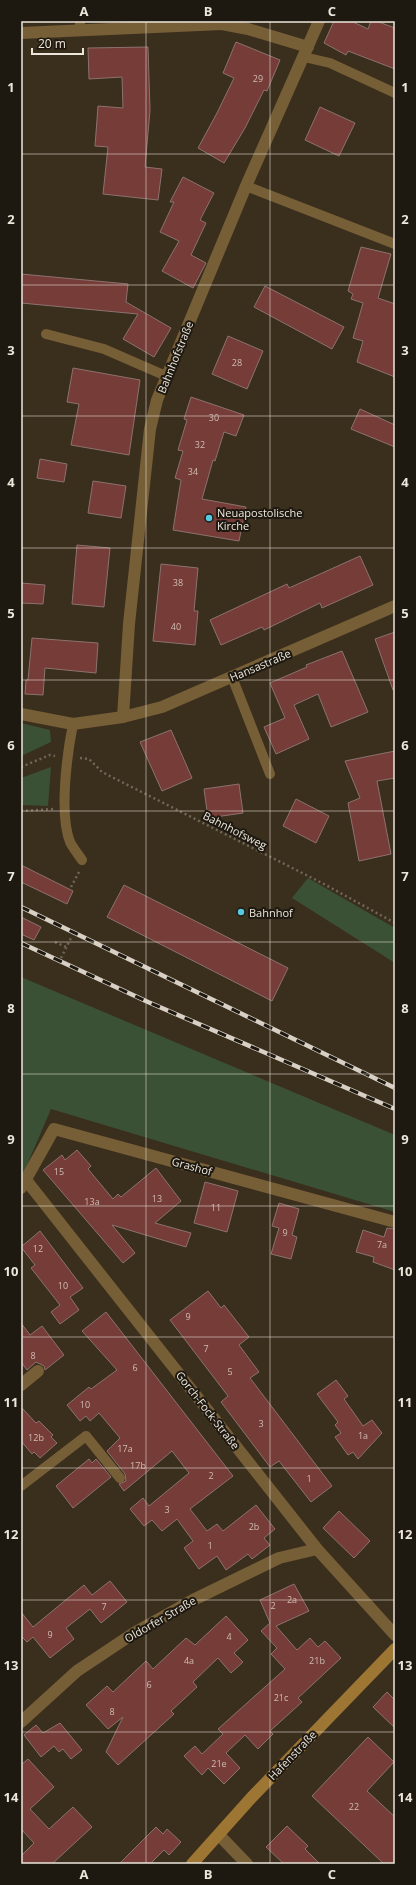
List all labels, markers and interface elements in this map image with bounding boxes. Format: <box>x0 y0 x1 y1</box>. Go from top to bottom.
text: A <box>80 2 89 20</box>
text: B <box>204 2 213 20</box>
text: C <box>328 2 336 20</box>
scale bar <box>32 30 83 56</box>
text: 20 m <box>38 35 66 52</box>
house number: 29 <box>253 72 263 85</box>
text: 1 <box>7 78 15 96</box>
text: 1 <box>401 78 409 96</box>
text: 2 <box>7 210 15 228</box>
text: 2 <box>401 210 409 228</box>
street label: Bahnhofstraße <box>154 319 196 395</box>
text: 3 <box>7 341 15 359</box>
text: 3 <box>401 341 409 359</box>
house number: 28 <box>232 356 242 369</box>
house number: 30 <box>209 411 219 424</box>
house number: 32 <box>195 438 205 451</box>
house number: 34 <box>188 465 198 478</box>
text: 4 <box>7 473 15 491</box>
text: 4 <box>401 473 409 491</box>
place label: Neuapostolische Kirche <box>217 505 302 533</box>
marker: Neuapostolische Kirche <box>204 513 214 523</box>
house number: 38 <box>173 576 183 589</box>
text: 5 <box>7 604 15 622</box>
text: 5 <box>401 604 409 622</box>
house number: 40 <box>171 620 181 633</box>
street label: Hansastraße <box>227 645 293 685</box>
text: 6 <box>7 736 15 754</box>
text: 6 <box>401 736 409 754</box>
street label: Bahnhofsweg <box>201 807 269 853</box>
text: 7 <box>7 867 15 885</box>
text: 7 <box>401 867 409 885</box>
place label: Bahnhof <box>249 905 294 920</box>
marker: Bahnhof <box>236 907 246 917</box>
text: 8 <box>7 999 15 1017</box>
text: 8 <box>401 999 409 1017</box>
text: 9 <box>7 1130 15 1148</box>
text: 9 <box>401 1130 409 1148</box>
street label: Grashof <box>170 1153 215 1179</box>
house number: 15 <box>54 1165 64 1178</box>
house number: 13 <box>152 1192 162 1205</box>
house number: 13a <box>84 1195 100 1208</box>
house number: 11 <box>211 1201 221 1214</box>
house number: 9 <box>282 1226 288 1239</box>
house number: 7a <box>377 1238 387 1251</box>
house number: 12 <box>33 1242 43 1255</box>
text: 10 <box>4 1262 18 1280</box>
text: 10 <box>398 1262 412 1280</box>
house number: 10 <box>58 1279 68 1292</box>
house number: 9 <box>185 1310 191 1323</box>
house number: 7 <box>203 1342 209 1355</box>
house number: 8 <box>30 1349 36 1362</box>
house number: 6 <box>132 1361 138 1374</box>
house number: 5 <box>227 1365 233 1378</box>
street label: Gorch-Fock-Straße <box>173 1368 243 1452</box>
text: 11 <box>4 1393 18 1411</box>
text: 11 <box>398 1393 412 1411</box>
house number: 10 <box>80 1398 90 1411</box>
house number: 3 <box>258 1417 264 1430</box>
house number: 1a <box>358 1429 368 1442</box>
house number: 12b <box>28 1431 44 1444</box>
house number: 17a <box>117 1442 133 1455</box>
house number: 17b <box>130 1459 146 1472</box>
house number: 2 <box>208 1469 214 1482</box>
house number: 1 <box>306 1472 312 1485</box>
house number: 3 <box>164 1503 170 1516</box>
house number: 2b <box>249 1520 259 1533</box>
text: 12 <box>4 1525 19 1543</box>
text: 12 <box>398 1525 413 1543</box>
house number: 1 <box>207 1539 213 1552</box>
street label: Oldorfer Straße <box>122 1593 198 1645</box>
house number: 2a <box>287 1593 297 1606</box>
house number: 2 <box>270 1599 276 1612</box>
house number: 7 <box>101 1600 107 1613</box>
house number: 9 <box>47 1628 53 1641</box>
house number: 4 <box>226 1630 232 1643</box>
house number: 4a <box>184 1654 194 1667</box>
house number: 21b <box>309 1654 325 1667</box>
text: 13 <box>4 1656 18 1674</box>
text: 13 <box>398 1656 412 1674</box>
house number: 6 <box>146 1678 152 1691</box>
house number: 21c <box>274 1691 289 1704</box>
house number: 8 <box>109 1705 115 1718</box>
street label: Hafenstraße <box>264 1727 320 1783</box>
house number: 21e <box>211 1757 227 1770</box>
text: 14 <box>4 1788 19 1806</box>
text: 14 <box>398 1788 413 1806</box>
house number: 22 <box>349 1800 359 1813</box>
text: A <box>80 1865 89 1883</box>
text: B <box>204 1865 213 1883</box>
text: C <box>328 1865 336 1883</box>

